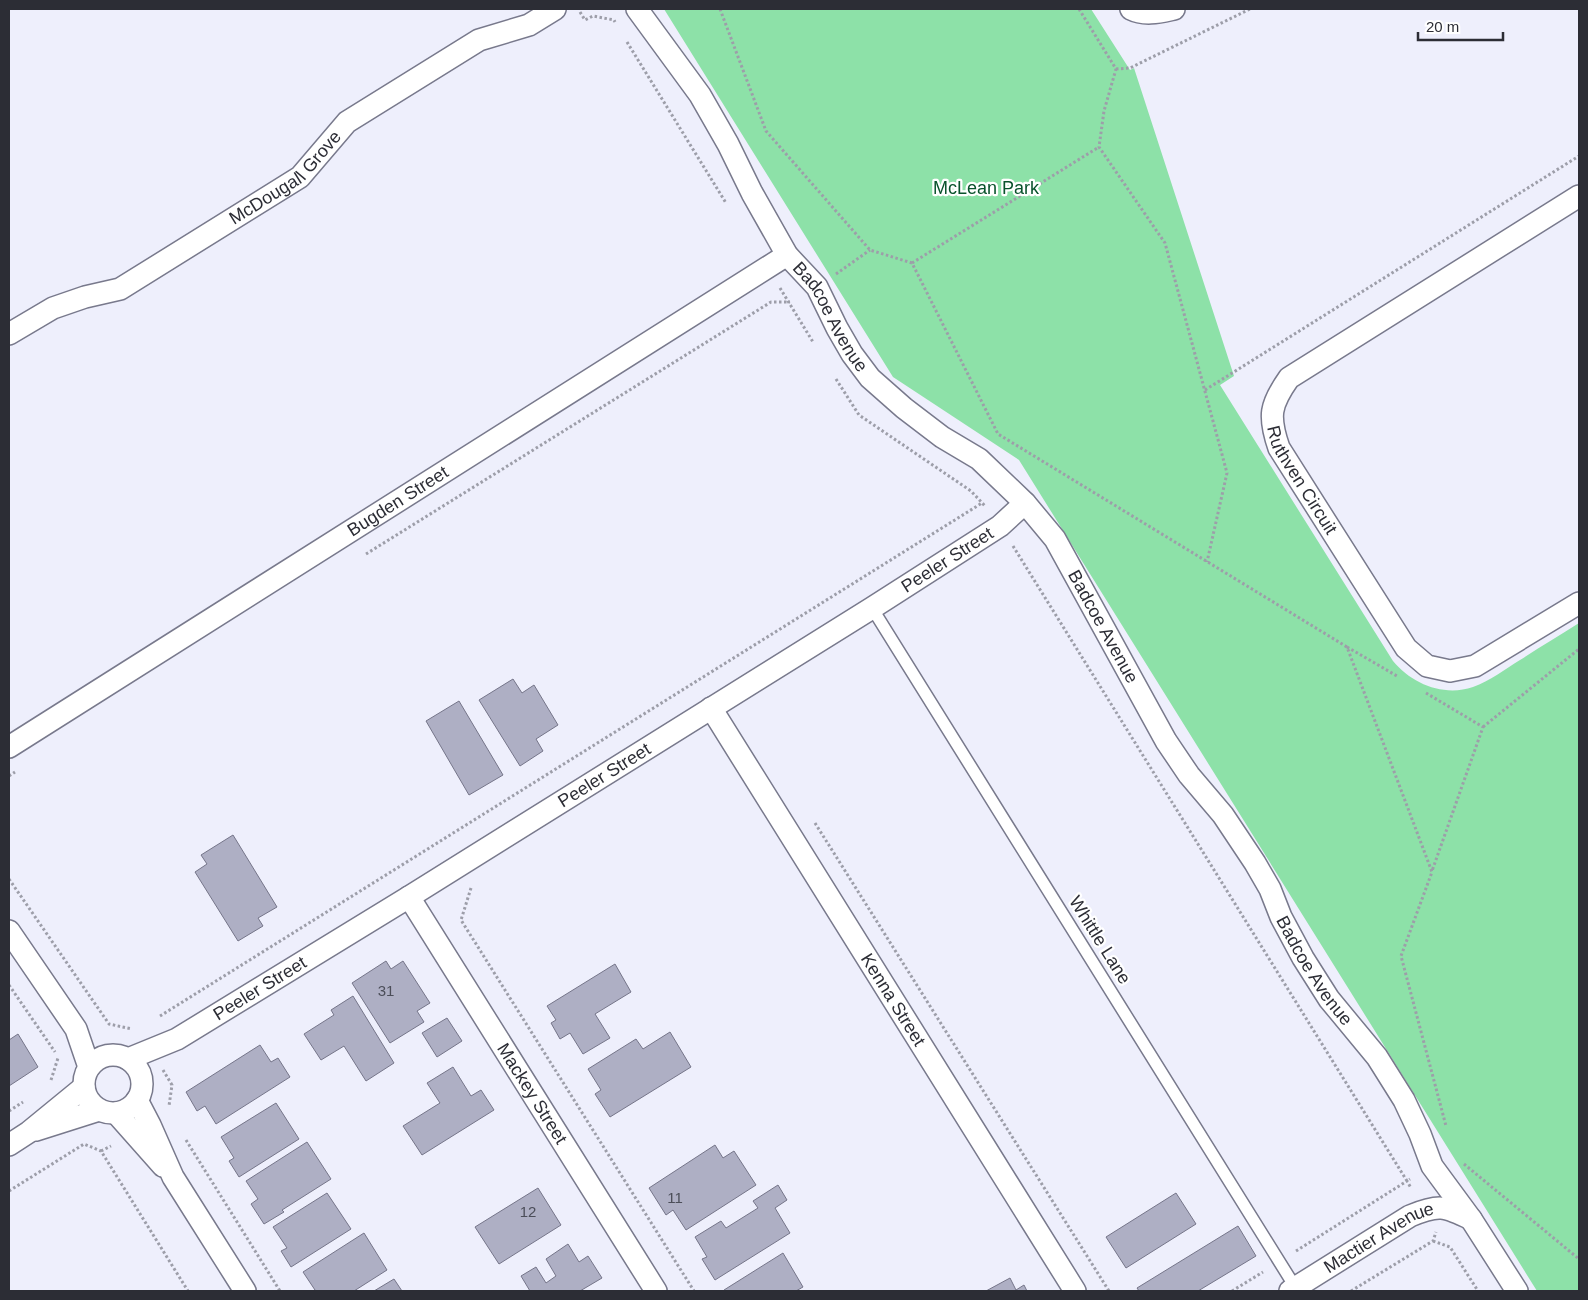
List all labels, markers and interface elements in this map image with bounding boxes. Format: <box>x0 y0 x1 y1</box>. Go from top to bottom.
scale bar <box>1418 10 1503 42</box>
text: 20 m <box>1426 18 1459 35</box>
street label: McDougall Grove <box>226 127 345 229</box>
park label: McLean Park <box>933 178 1040 198</box>
street label: Badcoe Avenue <box>789 258 872 376</box>
street label: Ruthven Circuit <box>1263 423 1341 538</box>
street label: Bugden Street <box>344 462 452 540</box>
street label: Peeler Street <box>898 523 997 597</box>
street label: Badcoe Avenue <box>1064 567 1142 687</box>
street label: Peeler Street <box>554 739 654 812</box>
street label: Whittle Lane <box>1065 892 1135 988</box>
street label: Badcoe Avenue <box>1272 912 1356 1029</box>
street label: Kenna Street <box>857 950 930 1050</box>
street label: Peeler Street <box>210 952 310 1024</box>
house number: 31 <box>378 982 394 999</box>
street label: Mackey Street <box>493 1039 571 1148</box>
house number: 11 <box>667 1189 683 1206</box>
street label: Mactier Avenue <box>1320 1199 1436 1277</box>
house number: 12 <box>520 1203 536 1220</box>

